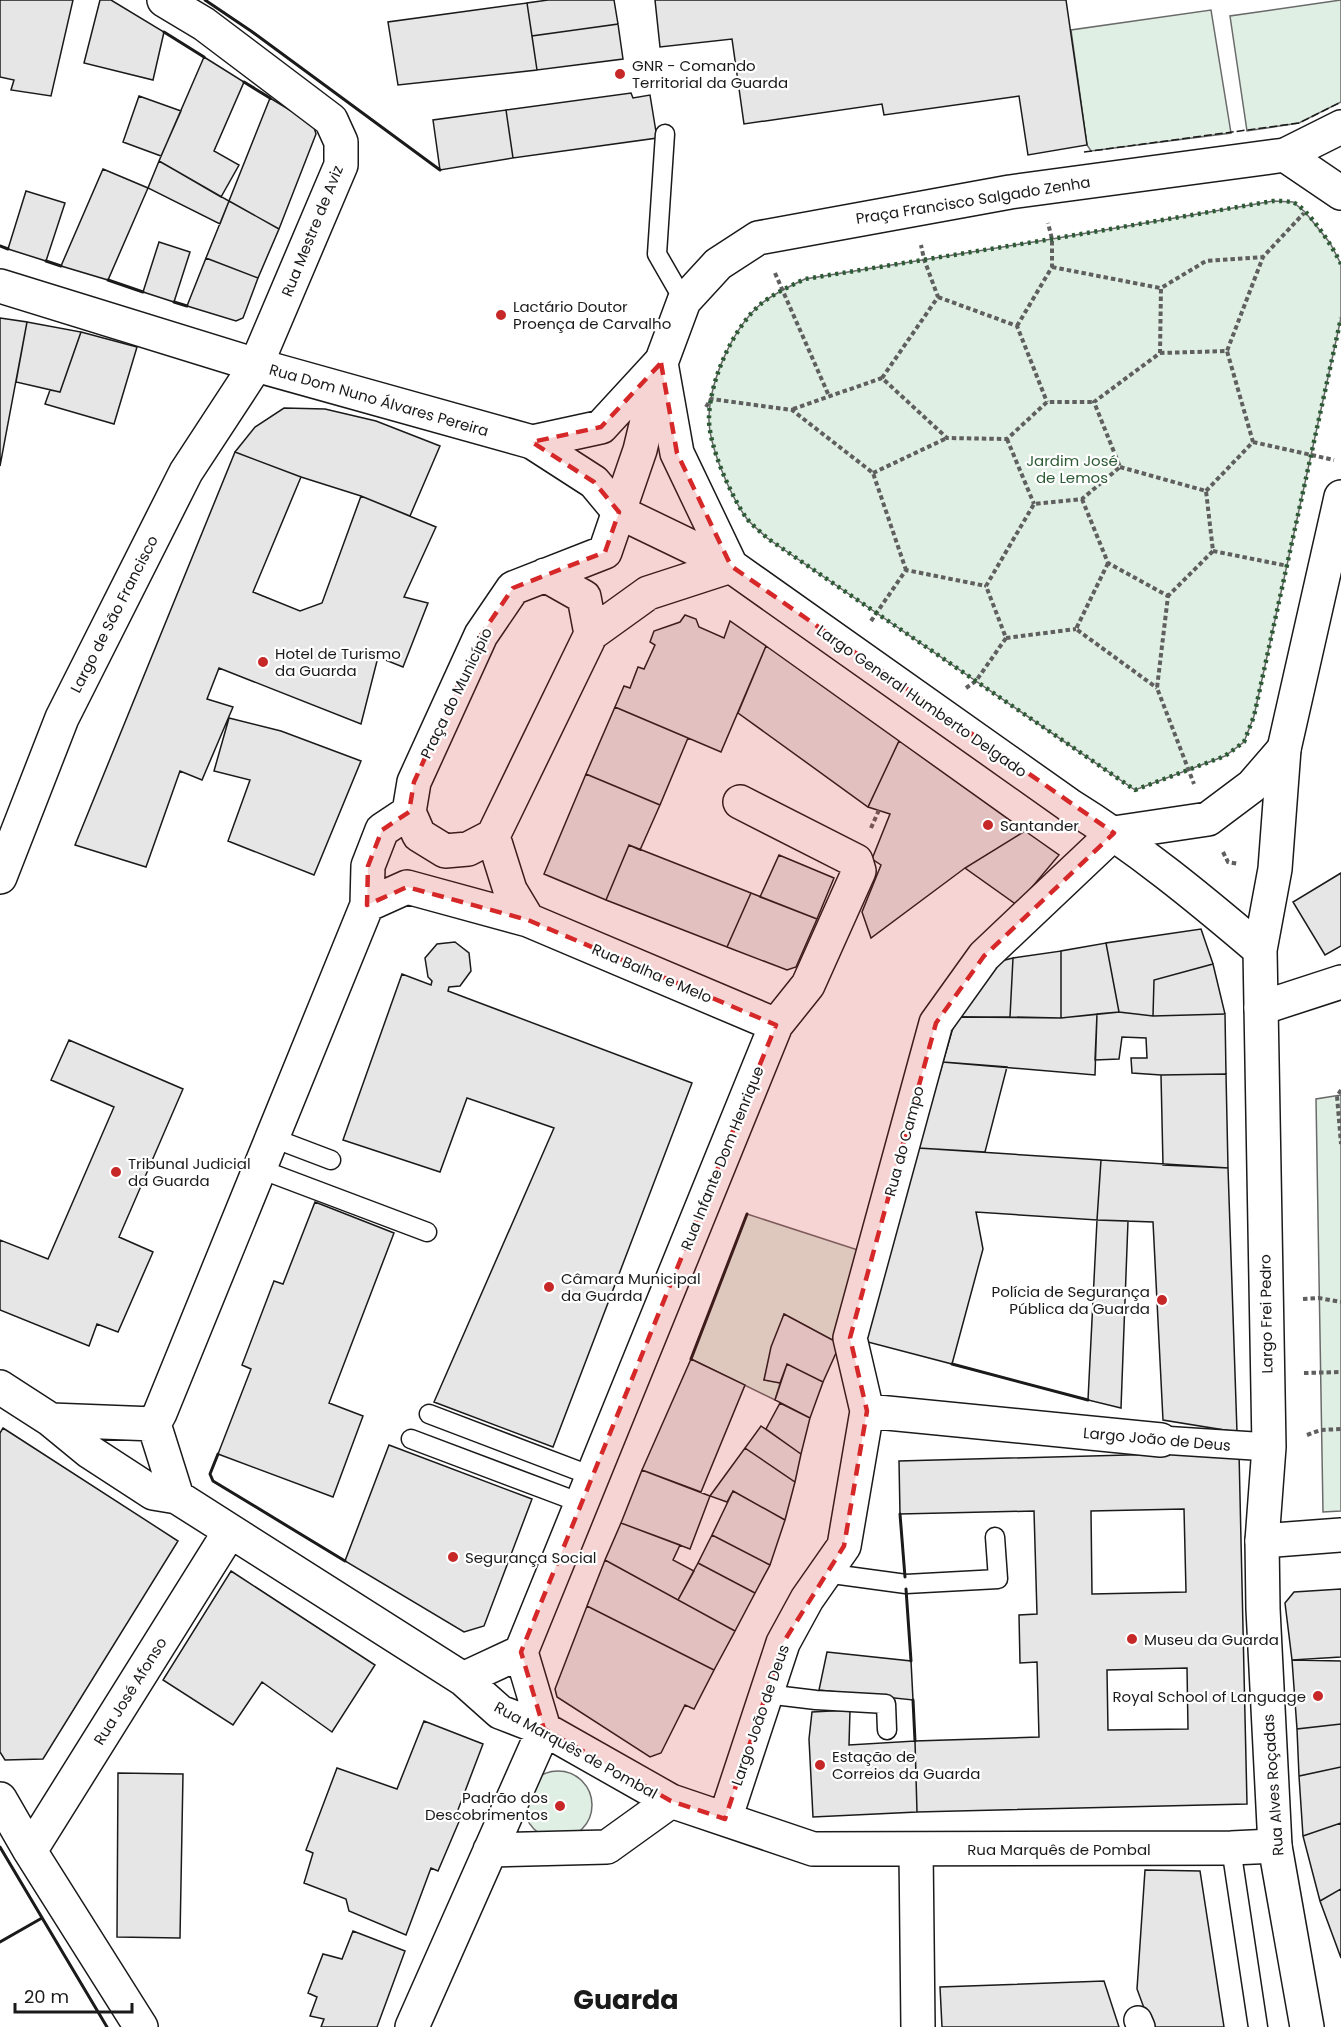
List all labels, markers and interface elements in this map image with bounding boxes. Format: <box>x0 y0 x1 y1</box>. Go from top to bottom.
place label: GNR - Comando Territorial da Guarda <box>632 55 788 93</box>
marker: GNR - Comando Territorial da Guarda <box>613 67 627 81</box>
street label: Rua Mestre de Aviz <box>276 162 348 300</box>
street label: Praça Francisco Salgado Zenha <box>854 171 1092 229</box>
place label: Lactário Doutor Proença de Carvalho <box>513 296 671 334</box>
marker: Lactário Doutor Proença de Carvalho <box>494 308 508 322</box>
street label: Rua Dom Nuno Álvares Pereira <box>267 359 491 441</box>
park label: Jardim José de Lemos <box>1026 450 1118 488</box>
street label: Largo de São Francisco <box>65 532 163 696</box>
street label: Largo General Humberto Delgado <box>813 620 1031 782</box>
street label: Praça do Município <box>415 624 497 762</box>
place label: Hotel de Turismo da Guarda <box>275 643 401 681</box>
marker: Hotel de Turismo da Guarda <box>256 655 270 669</box>
place label: Santander <box>1000 815 1079 836</box>
marker: Santander <box>981 818 995 832</box>
street label: Rua Balha e Melo <box>589 938 715 1008</box>
street label: Rua Infante Dom Henrique <box>675 1063 769 1253</box>
street label: Rua do Campo <box>879 1083 929 1199</box>
place label: Tribunal Judicial da Guarda <box>128 1153 251 1191</box>
marker: Tribunal Judicial da Guarda <box>109 1165 123 1179</box>
street label: Largo Frei Pedro <box>1254 1254 1278 1374</box>
place label: Câmara Municipal da Guarda <box>561 1268 701 1306</box>
marker: Câmara Municipal da Guarda <box>542 1280 556 1294</box>
place label: Polícia de Segurança Pública da Guarda <box>992 1281 1150 1319</box>
marker: Polícia de Segurança Pública da Guarda <box>1155 1293 1169 1307</box>
street label: Largo João de Deus <box>1082 1422 1232 1456</box>
place label: Segurança Social <box>465 1547 596 1568</box>
marker: Segurança Social <box>446 1550 460 1564</box>
place label: Museu da Guarda <box>1144 1629 1279 1650</box>
marker: Museu da Guarda <box>1125 1632 1139 1646</box>
street label: Rua José Afonso <box>88 1633 172 1749</box>
street label: Largo João de Deus <box>726 1641 794 1788</box>
place label: Royal School of Language <box>1113 1686 1306 1707</box>
marker: Royal School of Language <box>1311 1689 1325 1703</box>
street label: Rua Marquês de Pombal <box>491 1696 661 1804</box>
street label: Rua Alves Roçadas <box>1258 1713 1288 1857</box>
place label: Estação de Correios da Guarda <box>832 1746 980 1784</box>
marker: Estação de Correios da Guarda <box>813 1758 827 1772</box>
place label: Padrão dos Descobrimentos <box>425 1787 548 1825</box>
marker: Padrão dos Descobrimentos <box>553 1799 567 1813</box>
street label: Rua Marquês de Pombal <box>967 1839 1151 1860</box>
scale bar <box>15 1976 132 2014</box>
district label: Guarda <box>573 1981 679 2018</box>
text: 20 m <box>24 1984 69 2009</box>

